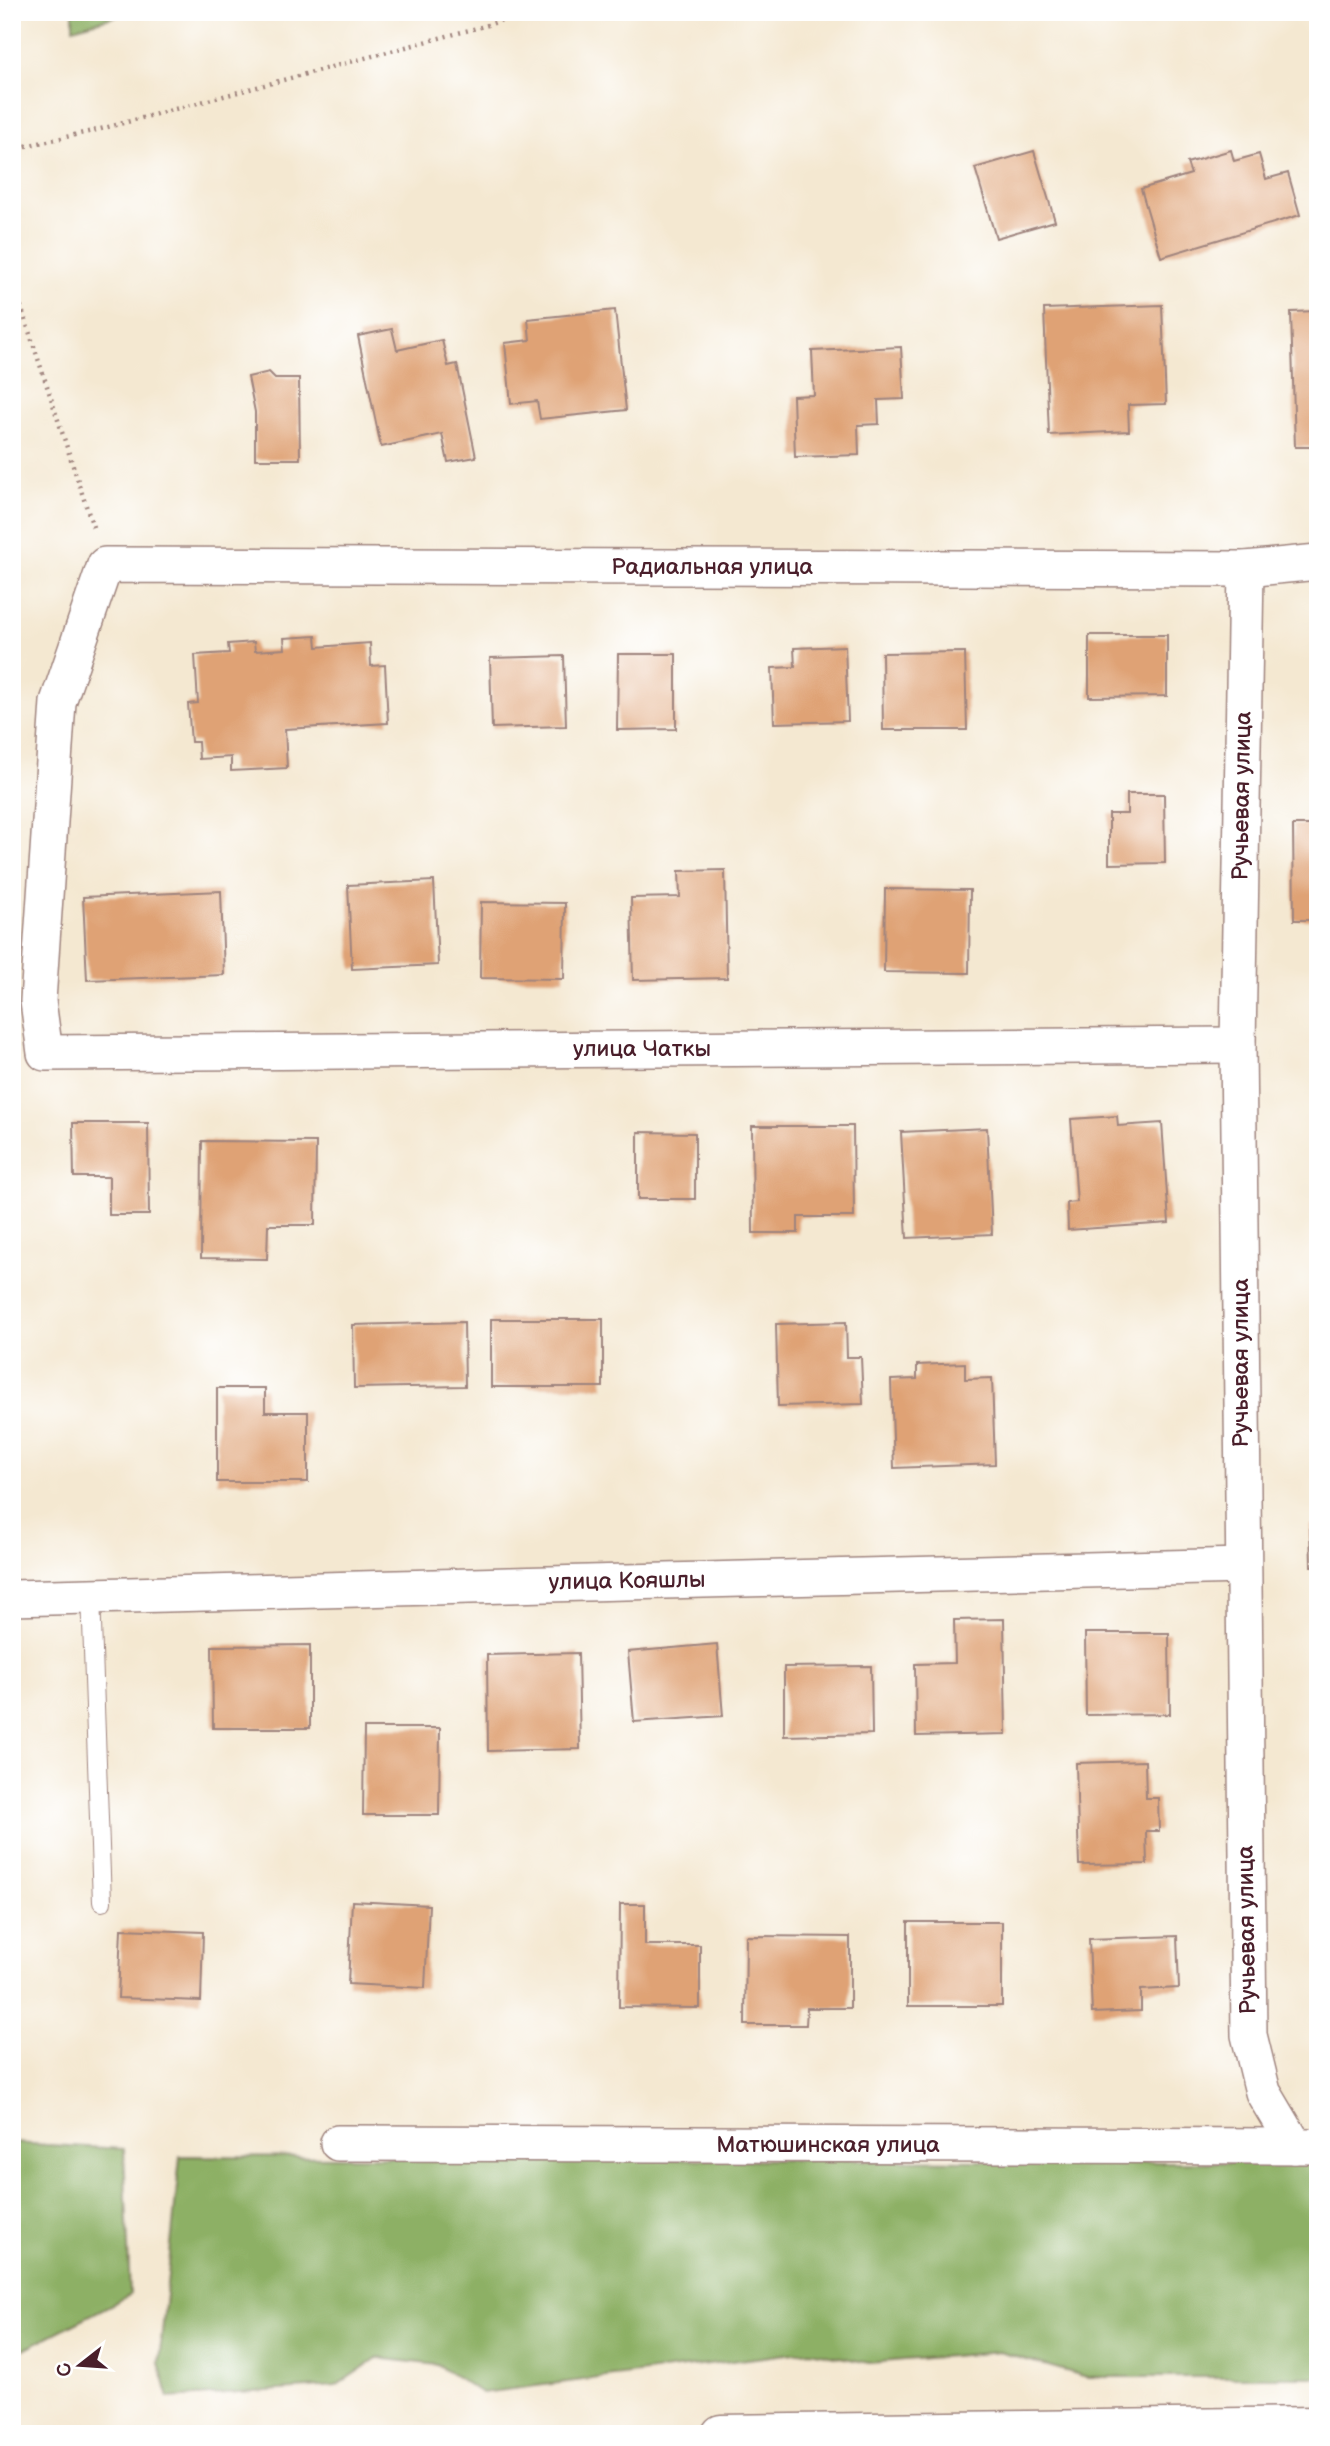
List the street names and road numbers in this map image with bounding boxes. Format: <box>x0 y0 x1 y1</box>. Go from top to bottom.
street label: Радиальная улица <box>611 553 814 581</box>
street label: Ручьевая улица <box>1227 711 1257 881</box>
street label: улица Чаткы <box>573 1035 711 1063</box>
street label: Ручьевая улица <box>1227 1278 1255 1448</box>
street label: улица Кояшлы <box>548 1566 706 1596</box>
street label: Ручьевая улица <box>1232 1845 1262 2015</box>
street label: Матюшинская улица <box>716 2131 940 2159</box>

